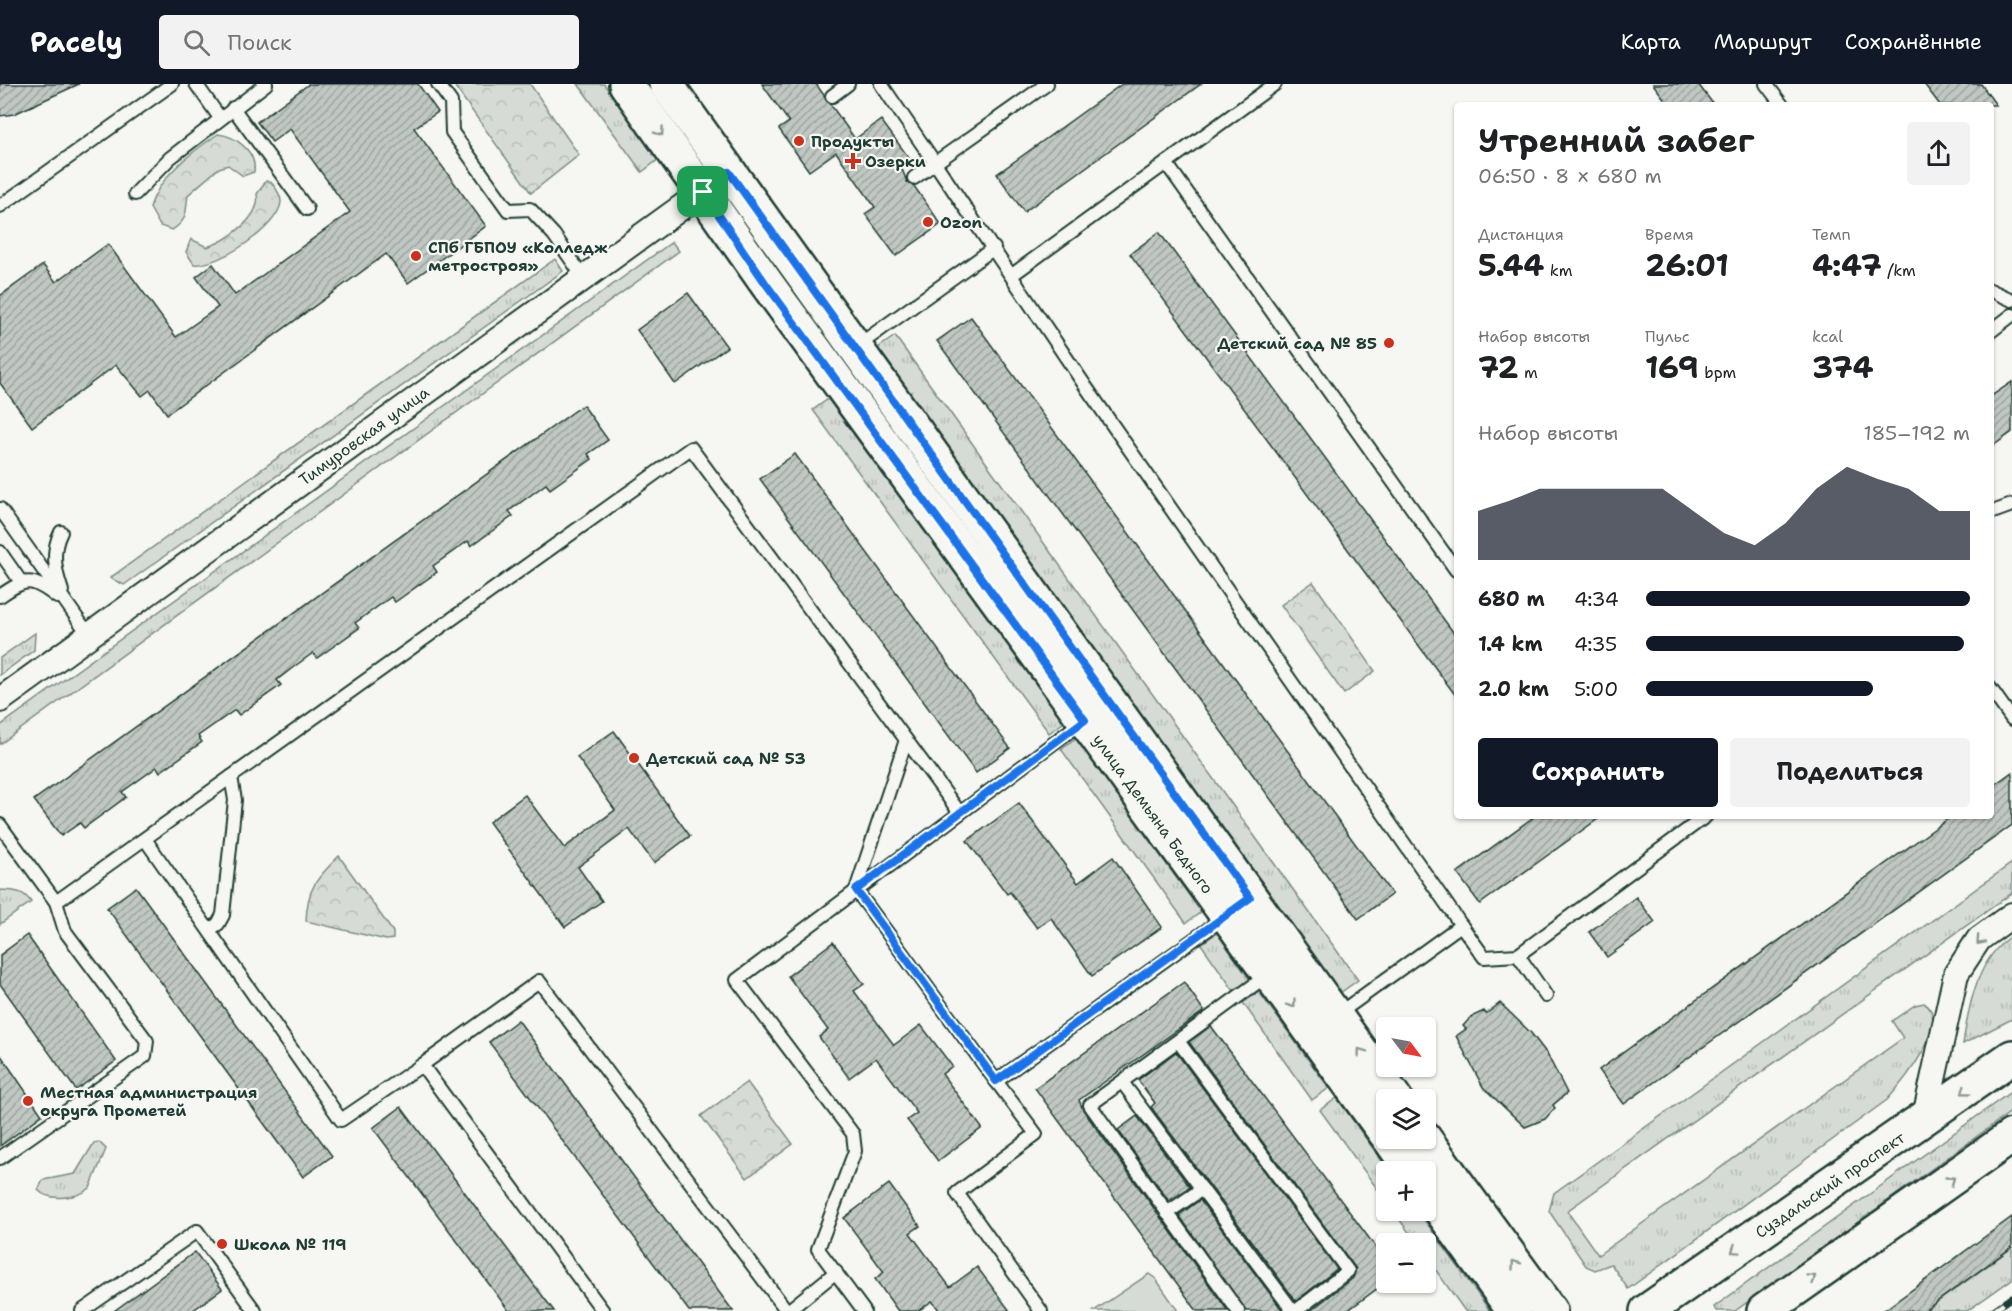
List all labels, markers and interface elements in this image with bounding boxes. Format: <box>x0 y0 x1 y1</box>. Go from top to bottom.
search box <box>159 15 579 69</box>
text: Pacely <box>30 23 123 61</box>
icon: search <box>180 26 213 59</box>
text: Поиск <box>228 28 292 57</box>
text: Карта <box>1621 28 1681 56</box>
text: Маршрут <box>1714 28 1812 56</box>
text: Сохранённые <box>1845 28 1982 56</box>
text: Утренний забег <box>1478 118 1755 163</box>
button: share <box>1907 122 1970 185</box>
one-way arrow <box>653 125 664 136</box>
place label: Продукты <box>811 131 895 152</box>
marker: Продукты <box>792 134 806 148</box>
place label: Озерки <box>865 151 926 172</box>
marker: Озерки <box>846 154 860 168</box>
text: 06:50 · 8 × 680 m <box>1478 163 1662 189</box>
pin <box>677 166 728 217</box>
icon: arrive <box>686 175 719 208</box>
place label: Ozon <box>940 212 983 233</box>
marker: Ozon <box>921 215 935 229</box>
text: Дистанция <box>1478 224 1564 245</box>
text: Время <box>1645 224 1694 245</box>
text: Темп <box>1812 224 1851 245</box>
place label: СПб ГБПОУ «Колледж метростроя» <box>428 237 608 276</box>
text: 5.44 <box>1478 245 1544 286</box>
text: 26:01 <box>1645 245 1729 286</box>
text: 4:47 <box>1812 245 1882 286</box>
marker: СПб ГБПОУ «Колледж метростроя» <box>409 249 423 263</box>
text: km <box>1544 260 1572 281</box>
text: /km <box>1882 260 1916 281</box>
text: Набор высоты <box>1478 326 1590 347</box>
text: Пульс <box>1645 326 1690 347</box>
text: kcal <box>1812 326 1843 347</box>
place label: Детский сад № 85 <box>1217 333 1377 354</box>
marker: Детский сад № 85 <box>1382 336 1396 350</box>
text: 72 <box>1478 347 1518 388</box>
text: 169 <box>1645 347 1699 388</box>
text: 374 <box>1812 347 1873 388</box>
text: m <box>1518 362 1538 383</box>
text: bpm <box>1699 362 1736 383</box>
street label: Тимуровская улица <box>295 382 433 490</box>
text: Набор высоты <box>1478 420 1618 446</box>
text: 185–192 m <box>1864 420 1970 446</box>
text: 680 m <box>1478 586 1545 612</box>
text: 4:34 <box>1574 586 1619 612</box>
text: 1.4 km <box>1478 631 1543 657</box>
text: 4:35 <box>1574 631 1617 657</box>
text: 2.0 km <box>1478 676 1549 702</box>
text: 5:00 <box>1574 676 1618 702</box>
street label: улица Демьяна Бедного <box>1088 730 1218 898</box>
button: Сохранить <box>1478 738 1718 807</box>
button: Поделиться <box>1730 738 1970 807</box>
place label: Детский сад № 53 <box>646 748 806 769</box>
marker: Детский сад № 53 <box>627 751 641 765</box>
one-way arrow <box>1976 934 1987 944</box>
one-way arrow <box>1285 998 1296 1009</box>
north arrow <box>1376 1017 1436 1077</box>
map controls <box>1376 1017 1436 1293</box>
one-way arrow <box>1357 1048 1368 1059</box>
place label: Местная администрация округа Прометей <box>40 1082 257 1121</box>
one-way arrow <box>1960 1084 1971 1095</box>
button: layers <box>1376 1089 1436 1149</box>
marker: Местная администрация округа Прометей <box>21 1094 35 1108</box>
street label: Суздальский проспект <box>1751 1127 1910 1243</box>
button: + <box>1376 1161 1436 1221</box>
one-way arrow <box>1944 1177 1955 1188</box>
button: − <box>1376 1233 1436 1293</box>
place label: Школа № 119 <box>234 1234 347 1255</box>
marker: Школа № 119 <box>215 1237 229 1251</box>
one-way arrow <box>1731 1243 1742 1254</box>
one-way arrow <box>1511 1259 1522 1270</box>
one-way arrow <box>1806 1273 1816 1285</box>

